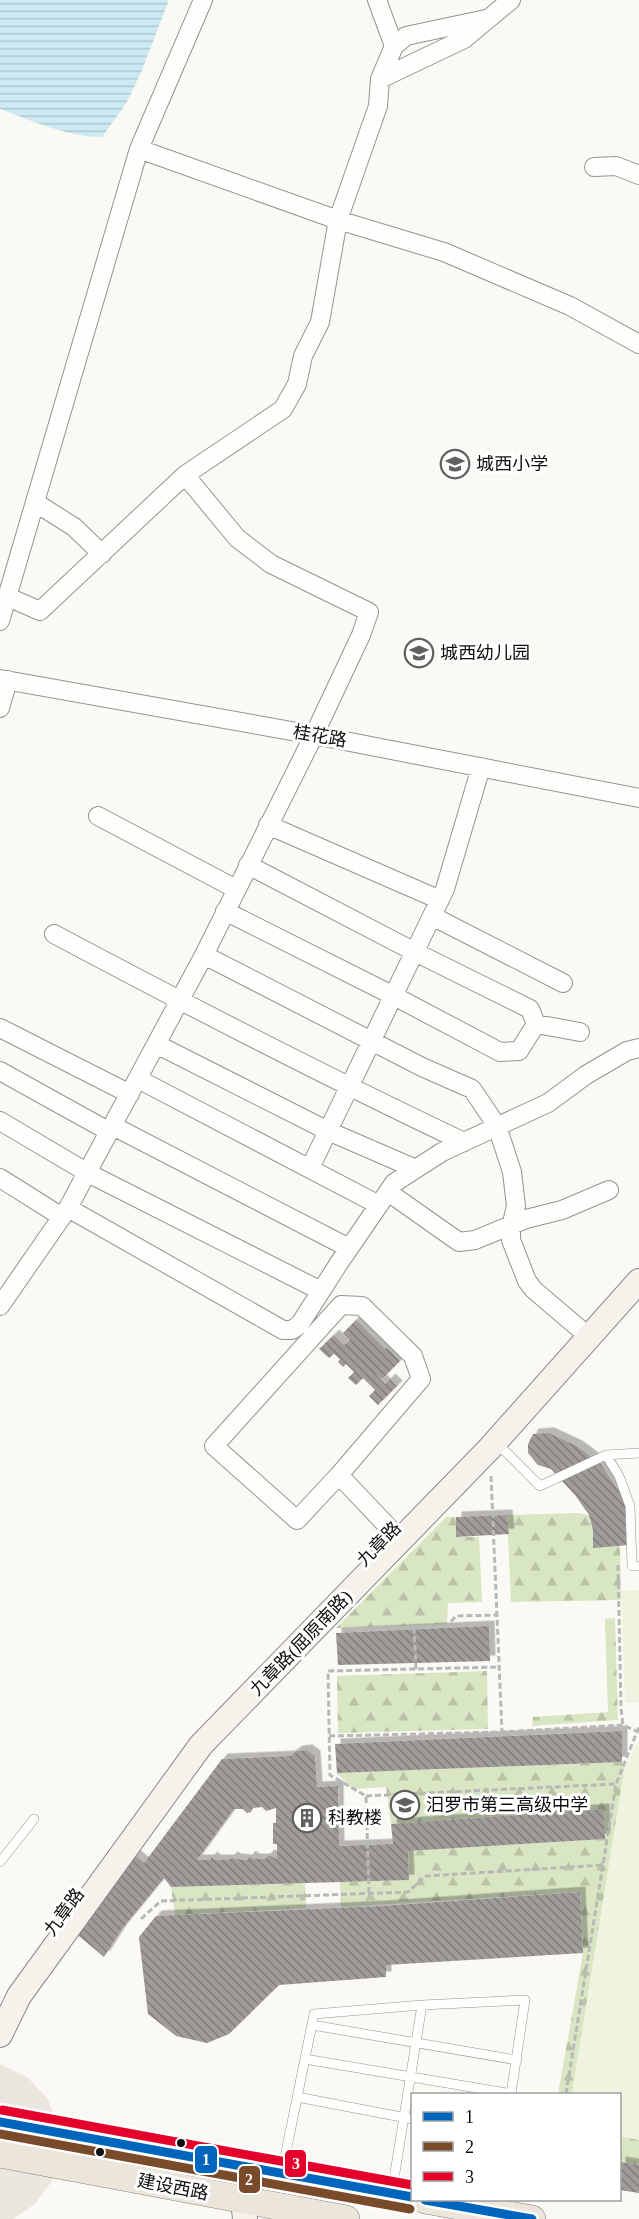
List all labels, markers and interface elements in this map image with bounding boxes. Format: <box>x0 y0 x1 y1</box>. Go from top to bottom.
school or university icon: 城西小学 <box>439 448 471 480</box>
place label: 城西小学 <box>476 454 548 474</box>
school or university icon: 城西幼儿园 <box>403 637 435 669</box>
place label: 城西幼儿园 <box>440 643 530 663</box>
street label: 桂花路 <box>292 721 348 751</box>
street label: 九章路 <box>353 1518 405 1570</box>
street label: 九章路(屈原南路) <box>246 1586 357 1700</box>
school or university icon: 汨罗市第三高级中学 <box>389 1789 421 1821</box>
place label: 汨罗市第三高级中学 <box>426 1795 588 1815</box>
building icon: 科教楼 <box>291 1802 323 1834</box>
place label: 科教楼 <box>328 1808 382 1828</box>
street label: 九章路 <box>40 1884 88 1940</box>
legend <box>411 2093 621 2201</box>
text: 1 <box>465 2107 474 2127</box>
unlabelled marker <box>175 2137 187 2149</box>
text: 2 <box>465 2137 474 2157</box>
line badge: 1 <box>194 2145 218 2174</box>
unlabelled marker <box>94 2146 106 2158</box>
line badge: 3 <box>284 2149 307 2178</box>
text: 1 <box>202 2151 210 2168</box>
text: 3 <box>292 2155 300 2172</box>
line badge: 2 <box>238 2165 261 2194</box>
text: 3 <box>465 2167 474 2187</box>
street label: 建设西路 <box>136 2170 210 2204</box>
text: 2 <box>245 2171 253 2188</box>

